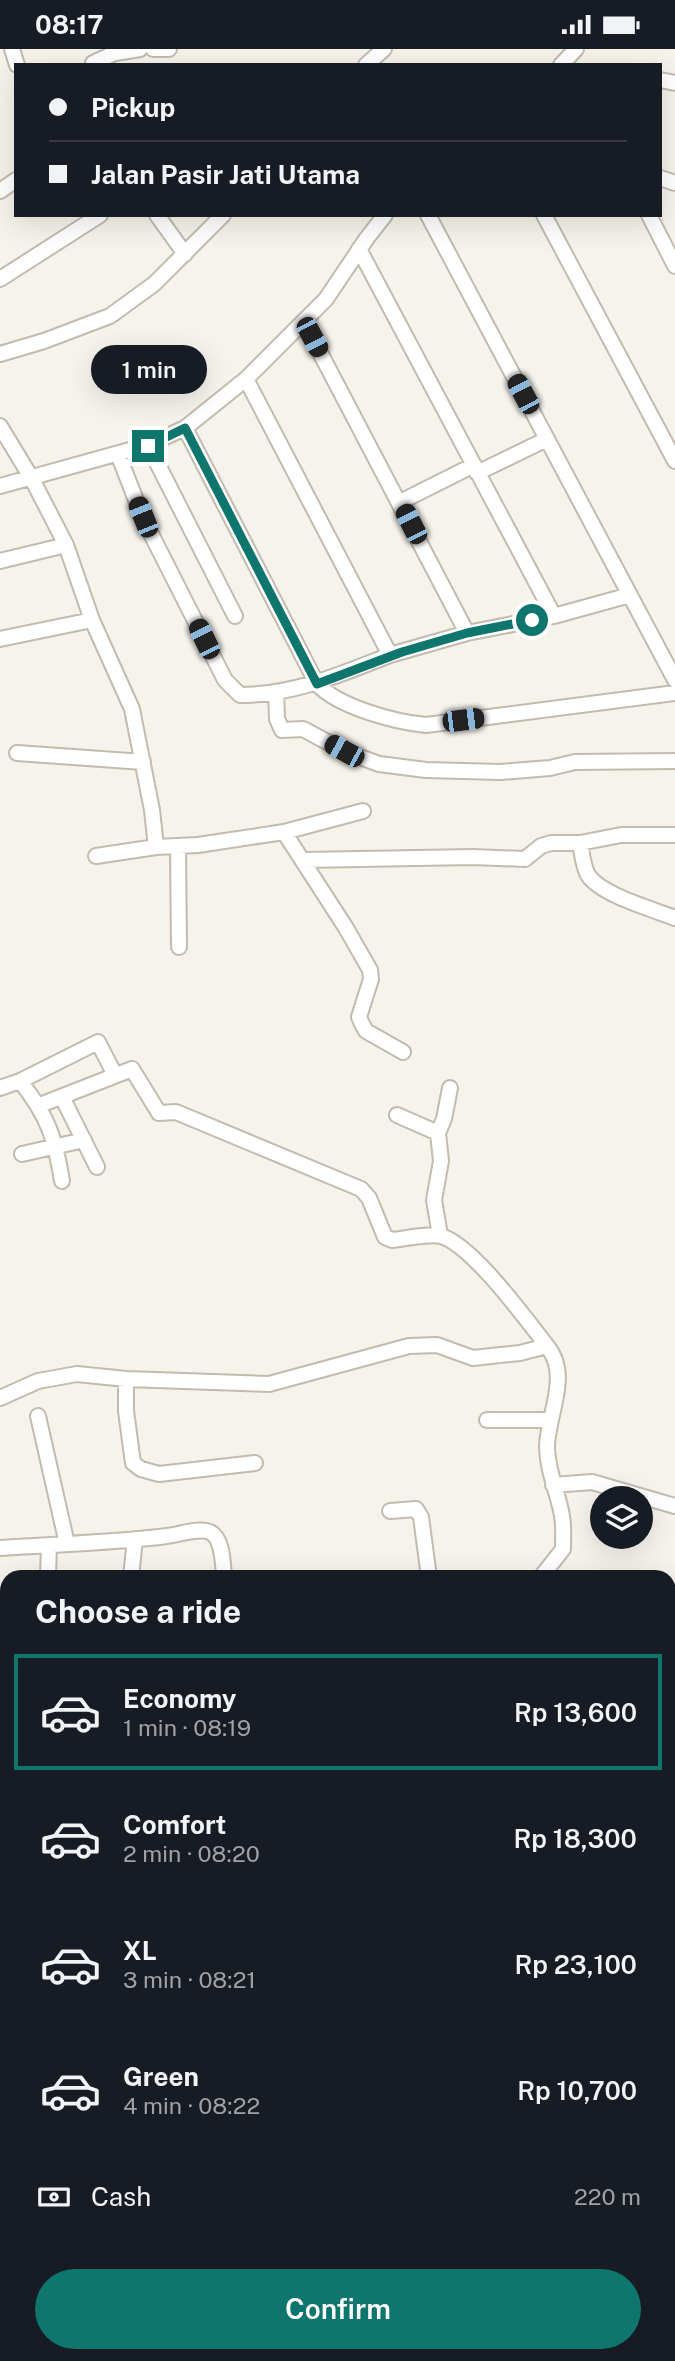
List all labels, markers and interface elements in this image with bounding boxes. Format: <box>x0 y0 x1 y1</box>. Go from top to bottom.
text: 08:17 <box>35 9 104 40</box>
text: Pickup <box>91 92 175 123</box>
text: Jalan Pasir Jati Utama <box>91 159 360 190</box>
car <box>293 314 332 360</box>
callout: 1 min <box>90 345 206 393</box>
text: 1 min <box>122 356 176 383</box>
car <box>504 371 543 417</box>
route end <box>132 430 164 462</box>
car <box>126 494 161 540</box>
car <box>393 501 430 547</box>
route start <box>516 604 548 636</box>
car <box>186 616 223 662</box>
car <box>441 707 486 733</box>
car <box>321 732 368 770</box>
map controls <box>590 1486 653 1549</box>
button: layers <box>590 1486 653 1549</box>
text: Choose a ride <box>35 1593 241 1630</box>
icon: car <box>39 1681 102 1744</box>
text: Economy <box>123 1683 236 1714</box>
text: Rp 13,600 <box>514 1697 637 1728</box>
text: 1 min · 08:19 <box>123 1714 251 1741</box>
icon: car <box>39 1807 102 1870</box>
text: Comfort <box>123 1809 226 1840</box>
text: Rp 18,300 <box>513 1823 637 1854</box>
text: 2 min · 08:20 <box>123 1840 260 1867</box>
icon: car <box>39 1933 102 1996</box>
text: XL <box>123 1935 157 1966</box>
text: Rp 23,100 <box>514 1949 637 1980</box>
text: 3 min · 08:21 <box>123 1966 256 1993</box>
icon: car <box>39 2059 102 2122</box>
text: Green <box>123 2061 199 2092</box>
text: Rp 10,700 <box>517 2075 637 2106</box>
text: 4 min · 08:22 <box>123 2092 260 2119</box>
icon: cash <box>35 2178 73 2216</box>
text: Cash <box>91 2181 151 2212</box>
text: 220 m <box>574 2183 641 2210</box>
button: Confirm <box>35 2269 641 2349</box>

